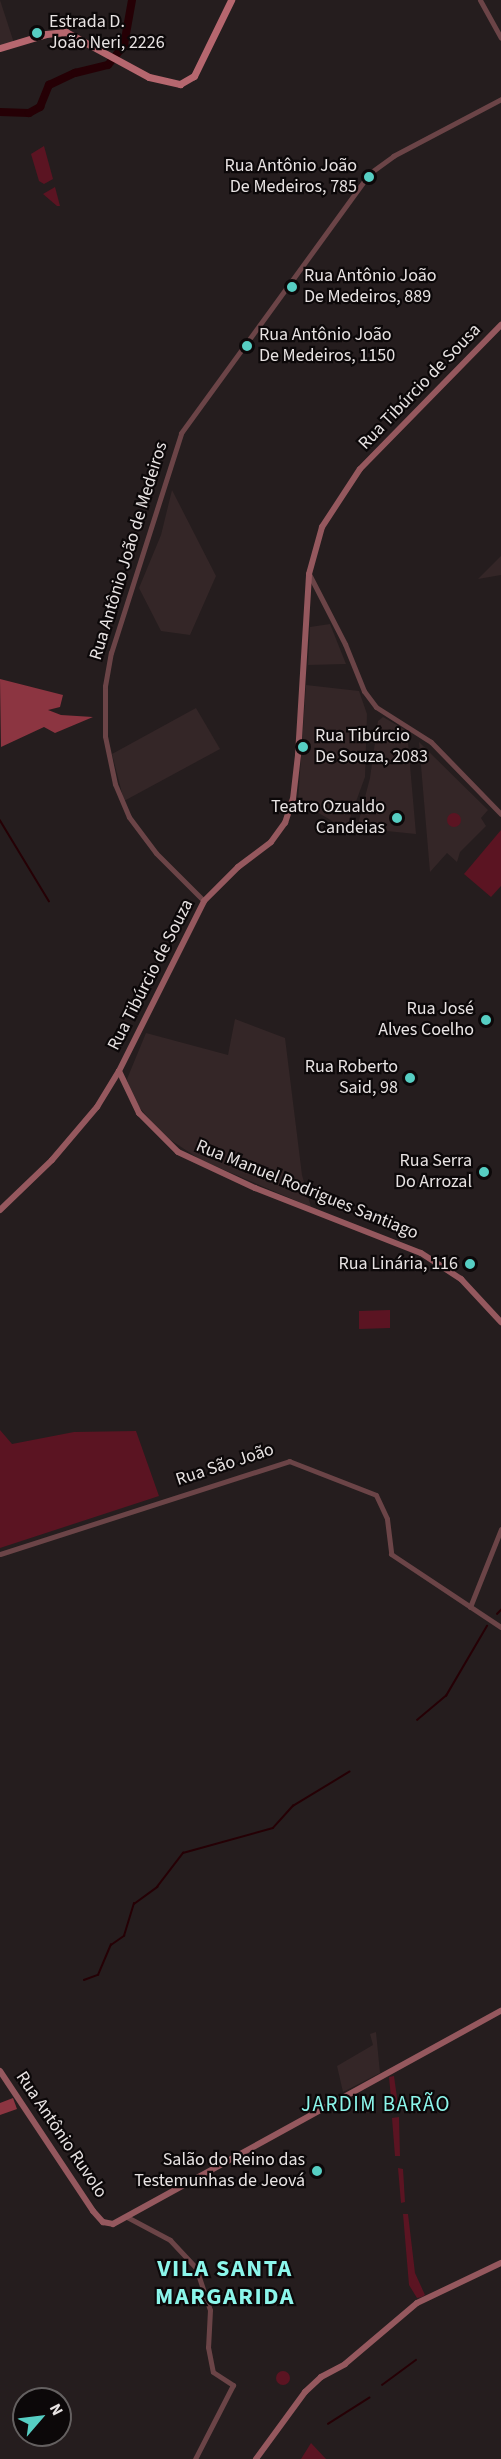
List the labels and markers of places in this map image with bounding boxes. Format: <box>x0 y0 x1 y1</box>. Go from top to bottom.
place label: Estrada D. João Neri, 2226 <box>49 12 165 54</box>
marker: Estrada D. João Neri, 2226 <box>30 26 44 40</box>
place label: Rua Antônio João De Medeiros, 785 <box>224 156 357 198</box>
marker: Rua Antônio João De Medeiros, 785 <box>362 170 376 184</box>
place label: Rua Antônio João De Medeiros, 889 <box>304 266 437 308</box>
marker: Rua Antônio João De Medeiros, 889 <box>285 280 299 294</box>
place label: Rua Antônio João De Medeiros, 1150 <box>259 325 395 368</box>
marker: Rua Antônio João De Medeiros, 1150 <box>240 339 254 353</box>
place label: Rua Tibúrcio De Souza, 2083 <box>315 726 428 768</box>
marker: Rua Tibúrcio De Souza, 2083 <box>296 740 310 754</box>
place label: Teatro Ozualdo Candeias <box>271 797 385 840</box>
marker: Teatro Ozualdo Candeias <box>390 811 404 825</box>
place label: Rua José Alves Coelho <box>378 999 474 1042</box>
marker: Rua José Alves Coelho <box>479 1013 493 1027</box>
place label: Rua Roberto Said, 98 <box>305 1057 398 1100</box>
marker: Rua Roberto Said, 98 <box>403 1071 417 1085</box>
place label: Rua Serra Do Arrozal <box>395 1151 472 1194</box>
marker: Rua Serra Do Arrozal <box>477 1165 491 1179</box>
place label: Rua Linária, 116 <box>339 1253 458 1275</box>
marker: Rua Linária, 116 <box>463 1257 477 1271</box>
place label: Salão do Reino das Testemunhas de Jeová <box>134 2150 305 2192</box>
marker: Salão do Reino das Testemunhas de Jeová <box>310 2164 324 2178</box>

